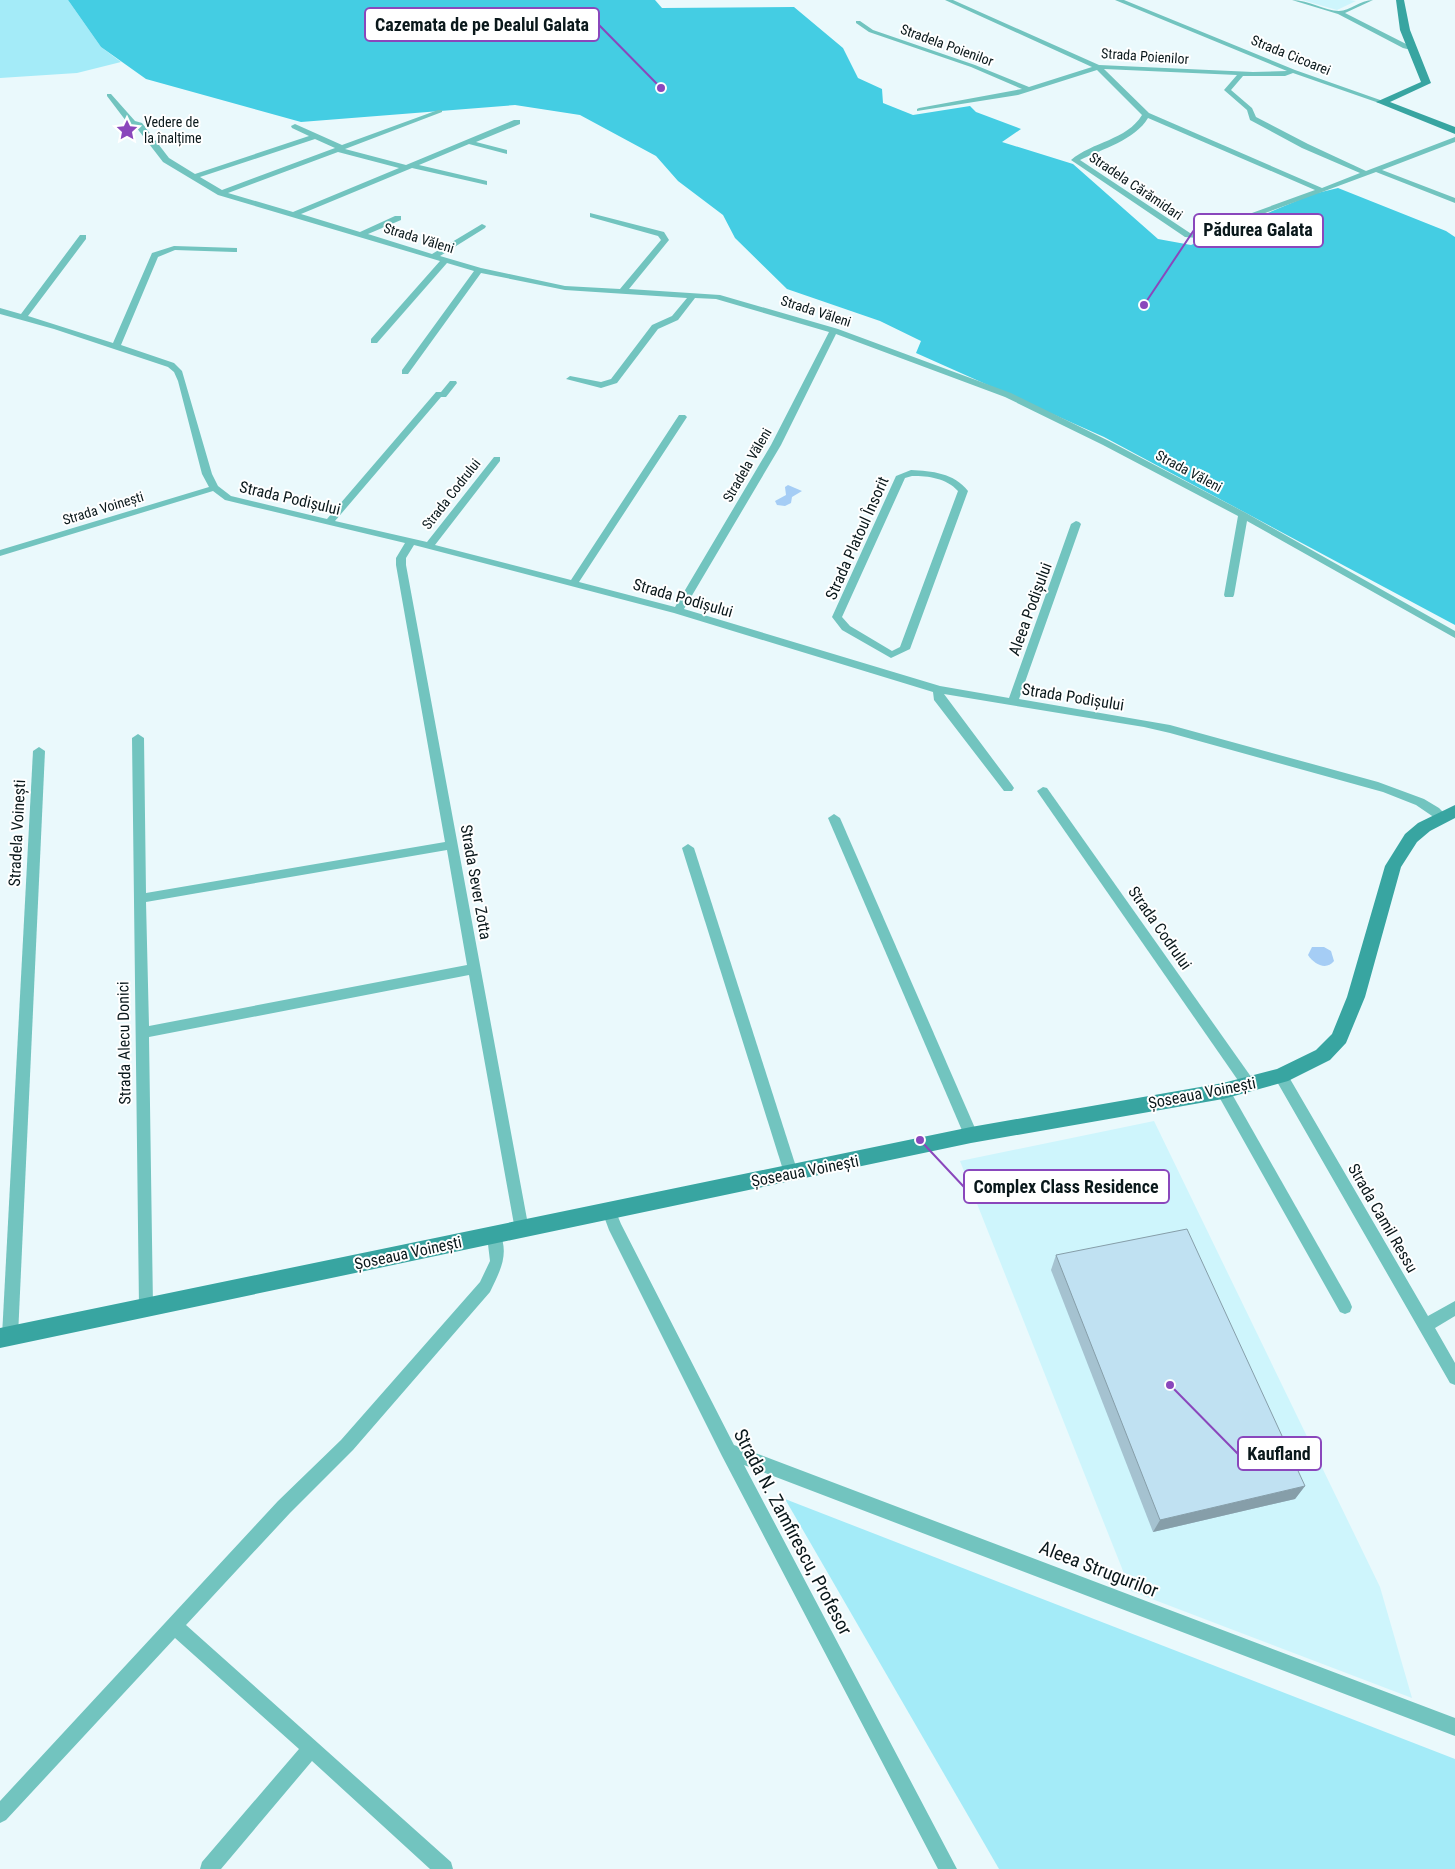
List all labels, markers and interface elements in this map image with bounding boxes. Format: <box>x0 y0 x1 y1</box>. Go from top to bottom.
callout: Cazemata de pe Dealul Galata <box>365 8 599 41</box>
text: Cazemata de pe Dealul Galata <box>375 14 589 35</box>
street label: Stradela Poienilor <box>898 21 996 69</box>
street label: Strada Cicoarei <box>1249 32 1333 78</box>
street label: Strada Poienilor <box>1101 45 1189 67</box>
place label: Vedere de la înalțime <box>144 114 202 147</box>
place icon: Vedere de la înalțime <box>114 117 140 143</box>
street label: Stradela Cărămidari <box>1086 149 1186 223</box>
callout: Pădurea Galata <box>1194 214 1323 247</box>
text: Pădurea Galata <box>1203 219 1313 240</box>
street label: Strada Văleni <box>382 220 456 256</box>
street label: Strada Văleni <box>779 292 853 330</box>
street label: Stradela Văleni <box>719 425 775 505</box>
street label: Strada Văleni <box>1153 447 1225 495</box>
street label: Strada Codrului <box>418 456 484 532</box>
street label: Strada Platoul Însorit <box>821 473 893 603</box>
street label: Strada Podișului <box>237 477 342 520</box>
street label: Strada Voinești <box>61 488 146 529</box>
street label: Aleea Podișului <box>1004 560 1057 659</box>
street label: Strada Podișului <box>631 575 735 622</box>
street label: Strada Podișului <box>1020 680 1125 715</box>
street label: Stradela Voinești <box>5 779 30 887</box>
street label: Strada Sever Zotta <box>457 823 495 941</box>
street label: Strada Codrului <box>1124 883 1196 973</box>
street label: Strada Alecu Donici <box>113 981 135 1105</box>
street label: Șoseaua Voinești <box>1147 1073 1258 1114</box>
street label: Șoseaua Voinești <box>750 1151 861 1192</box>
street label: Strada Camil Ressu <box>1344 1160 1422 1276</box>
callout: Complex Class Residence <box>964 1170 1169 1203</box>
text: Complex Class Residence <box>973 1176 1159 1197</box>
street label: Șoseaua Voinești <box>353 1232 464 1275</box>
street label: Strada N. Zamfirescu, Profesor <box>729 1425 857 1639</box>
callout: Kaufland <box>1238 1437 1321 1470</box>
text: Kaufland <box>1247 1443 1311 1464</box>
street label: Aleea Strugurilor <box>1036 1536 1162 1602</box>

